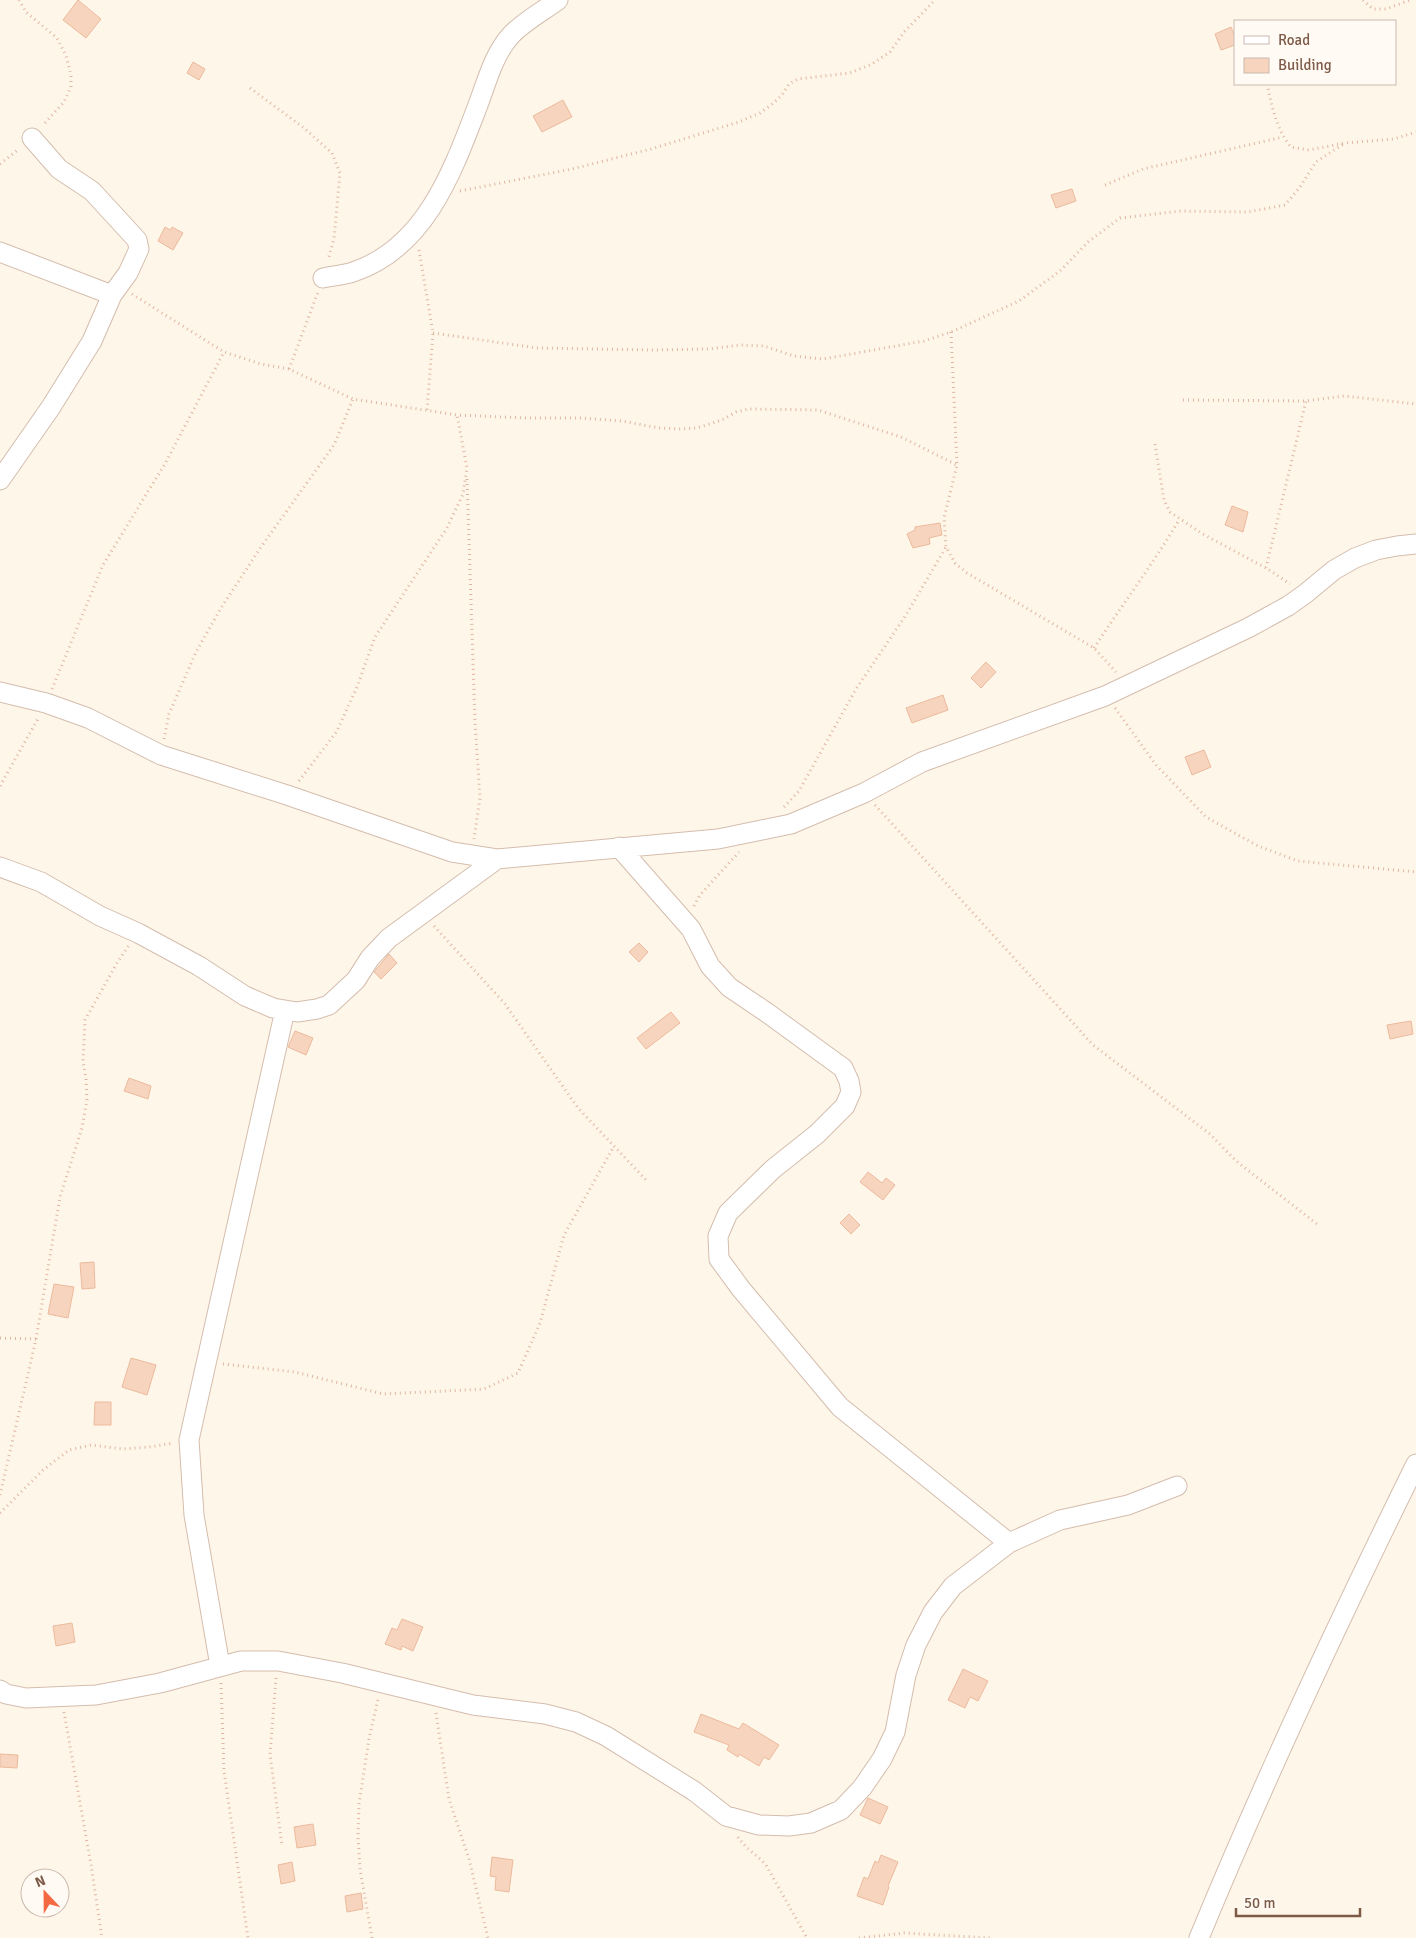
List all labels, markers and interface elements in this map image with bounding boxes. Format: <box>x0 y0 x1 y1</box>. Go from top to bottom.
legend <box>1234 20 1396 85</box>
text: Road <box>1278 31 1310 49</box>
text: Building <box>1278 56 1332 74</box>
north arrow <box>20 1868 70 1918</box>
text: N <box>33 1872 48 1891</box>
scale bar <box>1236 1886 1360 1918</box>
text: 50 m <box>1244 1894 1275 1912</box>

